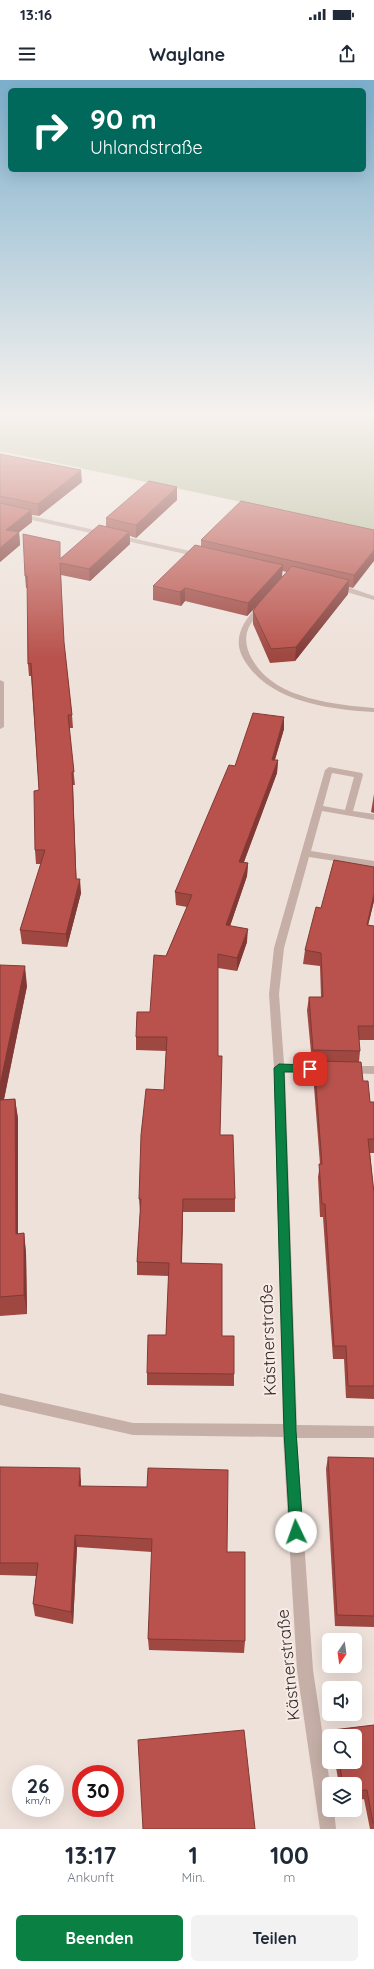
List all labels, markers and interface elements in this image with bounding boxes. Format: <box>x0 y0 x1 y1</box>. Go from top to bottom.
text: 13:16 <box>20 5 52 24</box>
icon: menu <box>16 43 38 65</box>
text: Waylane <box>149 43 225 66</box>
icon: share <box>336 43 358 65</box>
text: 90 m <box>90 101 157 136</box>
icon: right <box>24 104 76 156</box>
text: Uhlandstraße <box>90 136 203 159</box>
pin <box>293 1052 327 1086</box>
icon: arrive <box>299 1058 321 1080</box>
street label: Kästnerstraße <box>255 1284 280 1396</box>
position arrow <box>275 1511 317 1553</box>
street label: Kästnerstraße <box>271 1608 304 1722</box>
north arrow <box>322 1633 362 1673</box>
map controls <box>322 1633 362 1817</box>
button: sound <box>322 1681 362 1721</box>
button: search <box>322 1729 362 1769</box>
speed limit sign: 30 <box>72 1765 124 1817</box>
text: 26 <box>27 1773 49 1798</box>
button: layers <box>322 1777 362 1817</box>
text: km/h <box>25 1794 51 1807</box>
text: 13:17 <box>65 1840 116 1870</box>
text: 1 <box>189 1840 198 1870</box>
text: 100 <box>270 1840 309 1870</box>
text: Ankunft <box>67 1869 114 1885</box>
text: Min. <box>182 1869 205 1885</box>
text: m <box>284 1869 295 1885</box>
button: Beenden <box>16 1915 183 1961</box>
button: Teilen <box>191 1915 358 1961</box>

